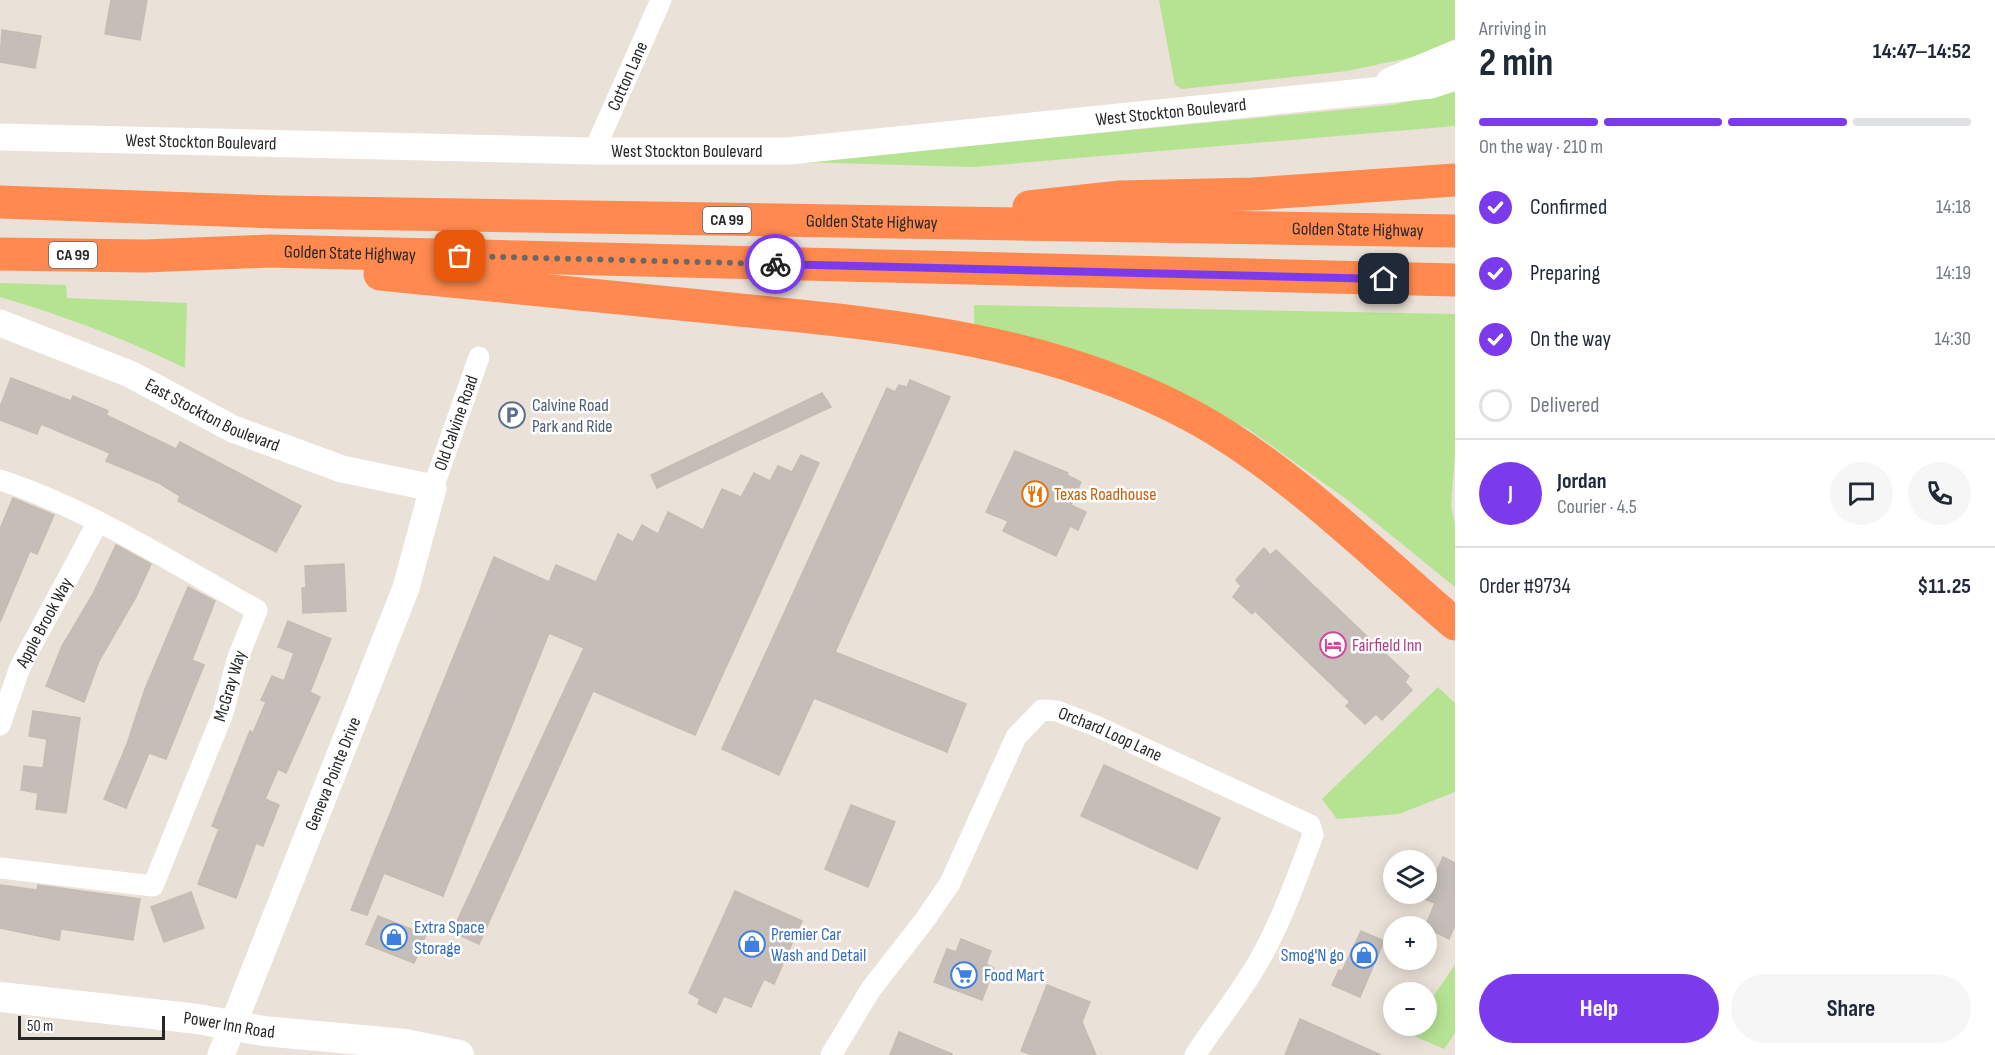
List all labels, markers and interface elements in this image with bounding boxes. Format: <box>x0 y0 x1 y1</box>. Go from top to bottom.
text: Arriving in <box>1479 17 1547 41</box>
street label: Cotton Lane <box>603 38 652 114</box>
text: 14:47–14:52 <box>1873 38 1971 65</box>
text: 2 min <box>1479 40 1553 87</box>
street label: West Stockton Boulevard <box>1095 94 1247 130</box>
street label: West Stockton Boulevard <box>125 129 277 154</box>
text: On the way · 210 m <box>1479 135 1603 159</box>
street label: West Stockton Boulevard <box>611 141 762 162</box>
icon: check <box>1479 191 1512 224</box>
text: Confirmed <box>1530 194 1607 221</box>
text: 14:18 <box>1936 195 1971 219</box>
road number: CA 99 <box>703 207 751 233</box>
street label: Golden State Highway <box>806 210 938 233</box>
street label: Golden State Highway <box>1292 218 1424 241</box>
pin <box>434 230 485 281</box>
courier <box>745 234 805 294</box>
icon: bag <box>443 239 476 272</box>
street label: Golden State Highway <box>284 241 416 265</box>
road number: CA 99 <box>49 242 97 268</box>
icon: bike <box>759 248 792 281</box>
pin <box>1358 253 1409 304</box>
icon: check <box>1479 257 1512 290</box>
text: Preparing <box>1530 260 1600 287</box>
text: 14:19 <box>1936 261 1971 285</box>
icon: home <box>1367 262 1400 295</box>
icon: check <box>1479 323 1512 356</box>
text: On the way <box>1530 326 1611 353</box>
text: 14:30 <box>1935 327 1971 351</box>
street label: Old Calvine Road <box>429 372 482 473</box>
street label: East Stockton Boulevard <box>142 374 283 456</box>
text: Delivered <box>1530 392 1599 419</box>
place label: Calvine Road Park and Ride <box>532 395 613 437</box>
parking icon: Calvine Road Park and Ride <box>497 400 527 430</box>
button: chat <box>1830 462 1893 525</box>
button: phone <box>1908 462 1971 525</box>
text: Jordan <box>1557 468 1606 495</box>
restaurant icon: Texas Roadhouse <box>1020 479 1050 509</box>
text: J <box>1508 480 1513 507</box>
place label: Texas Roadhouse <box>1054 484 1156 505</box>
text: Courier · 4.5 <box>1557 495 1637 519</box>
text: Order #9734 <box>1479 573 1571 600</box>
text: $11.25 <box>1917 573 1971 600</box>
street label: Apple Brook Way <box>11 574 77 672</box>
hotel icon: Fairfield Inn <box>1318 630 1348 660</box>
place label: Fairfield Inn <box>1352 635 1422 656</box>
street label: McGray Way <box>209 648 251 724</box>
street label: Orchard Loop Lane <box>1055 702 1165 766</box>
street label: Geneva Pointe Drive <box>301 714 365 834</box>
map controls <box>1383 850 1437 1036</box>
button: layers <box>1383 850 1437 904</box>
button: + <box>1383 916 1437 970</box>
place label: Extra Space Storage <box>414 917 485 959</box>
shop icon: Extra Space Storage <box>379 922 409 952</box>
place label: Premier Car Wash and Detail <box>771 924 866 966</box>
shop icon: Premier Car Wash and Detail <box>737 929 767 959</box>
shop icon: Smog'N go <box>1349 940 1379 970</box>
place label: Smog'N go <box>1281 945 1344 966</box>
supermarket icon: Food Mart <box>949 960 979 990</box>
place label: Food Mart <box>984 965 1045 986</box>
button: Help <box>1479 974 1719 1043</box>
button: Share <box>1731 974 1971 1043</box>
button: − <box>1383 982 1437 1036</box>
street label: Power Inn Road <box>183 1007 276 1043</box>
scale bar <box>18 1013 165 1040</box>
text: 50 m <box>27 1017 53 1036</box>

